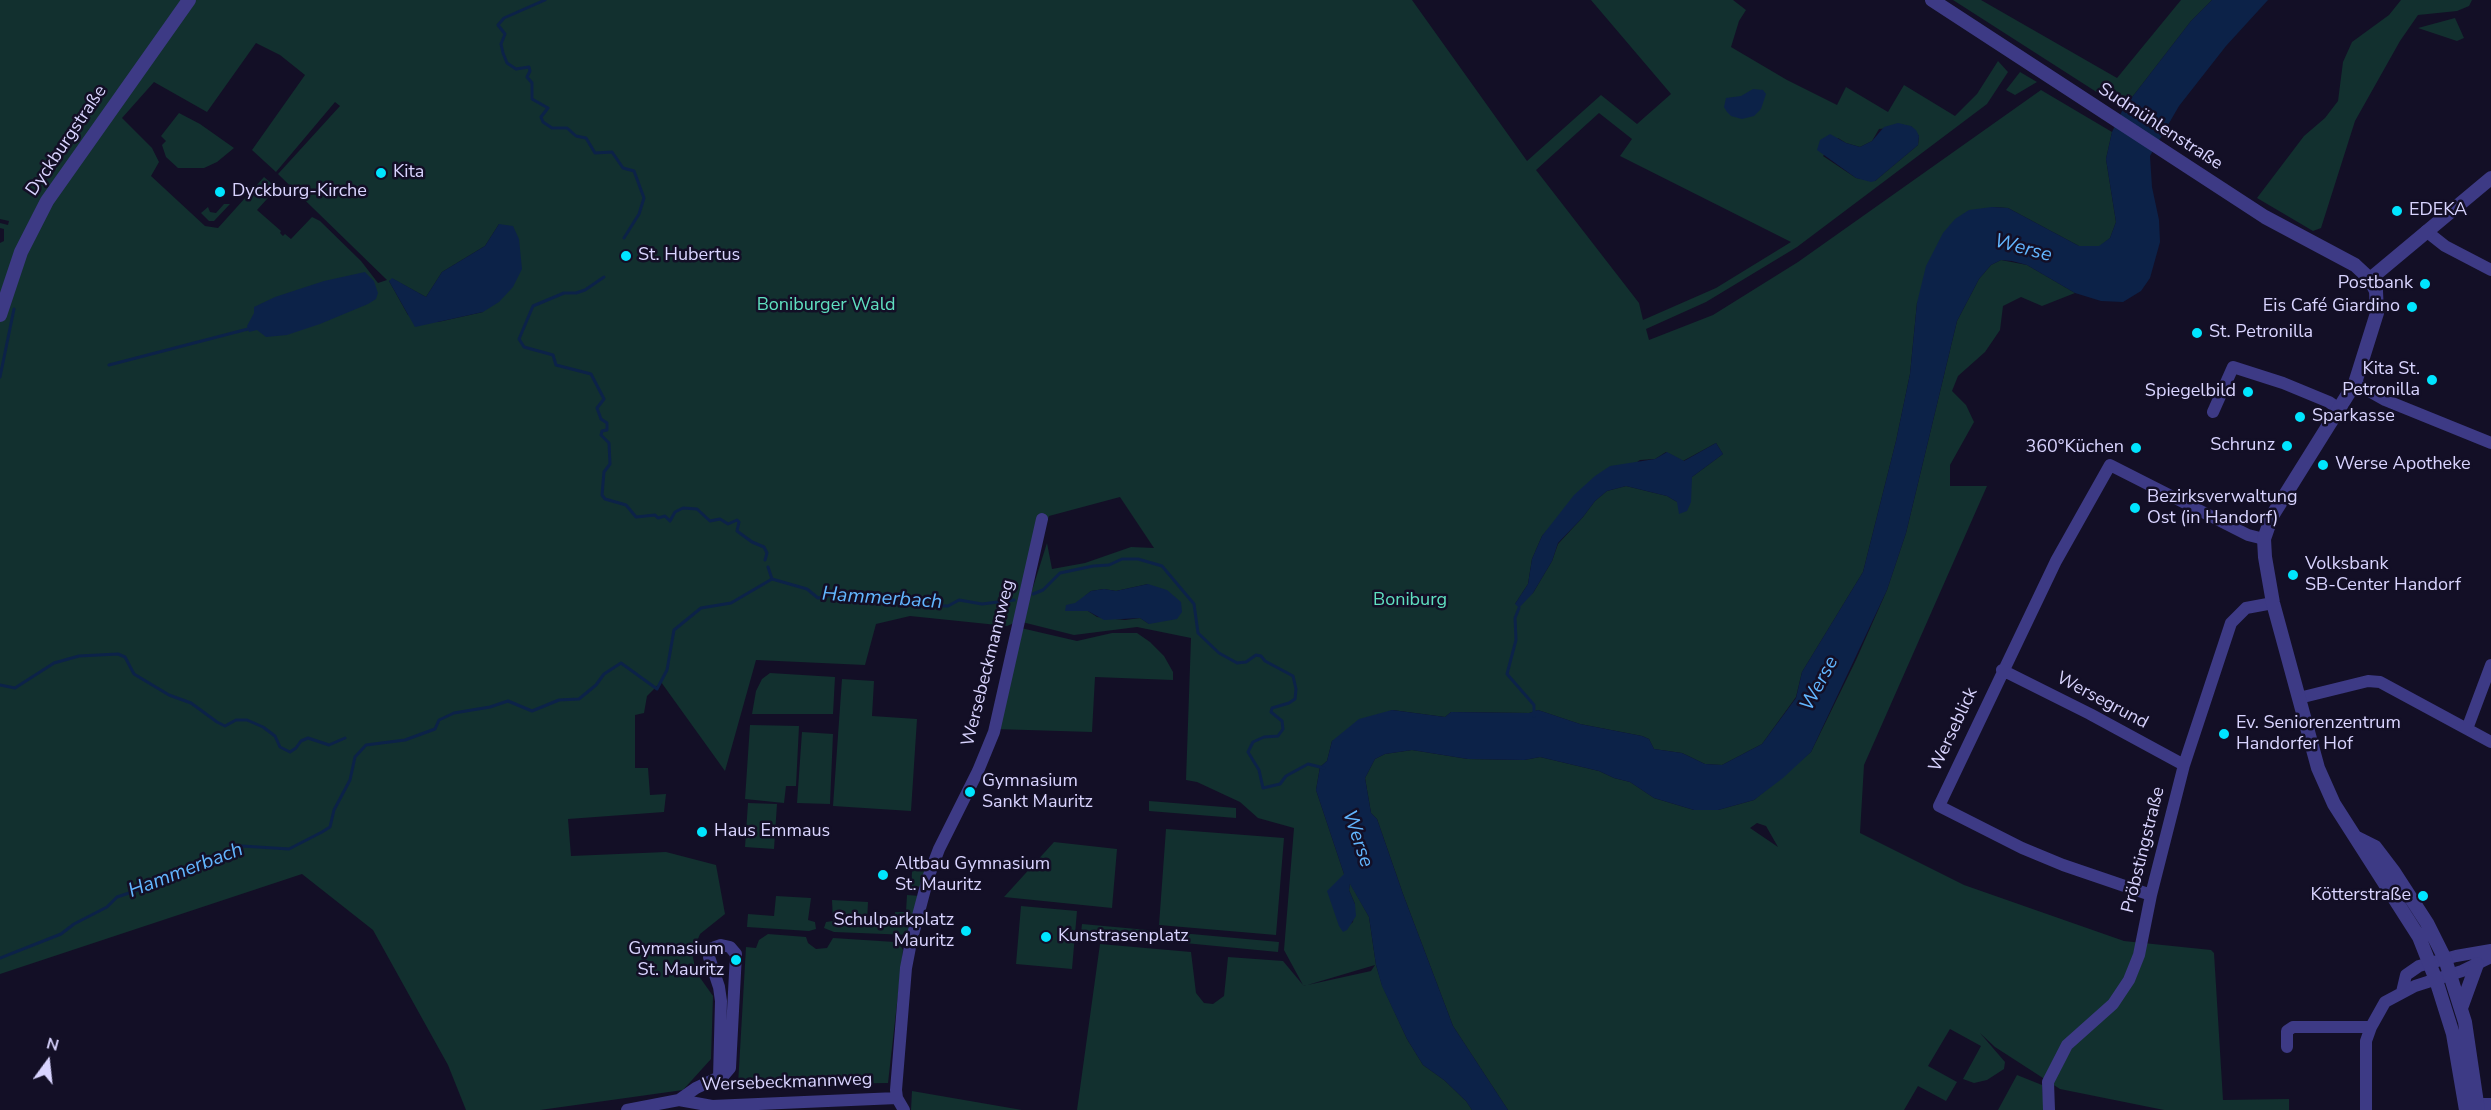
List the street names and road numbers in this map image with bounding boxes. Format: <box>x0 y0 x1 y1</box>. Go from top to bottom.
street label: Sudmühlenstraße <box>2094 79 2226 175</box>
street label: Dyckburgstraße <box>22 82 112 200</box>
street label: Wersebeckmannweg <box>958 578 1020 748</box>
street label: Wersegrund <box>2052 668 2152 734</box>
street label: Werseblick <box>1925 685 1983 775</box>
street label: Pröbstingstraße <box>2118 785 2170 915</box>
street label: Wersebeckmannweg <box>701 1069 873 1097</box>

